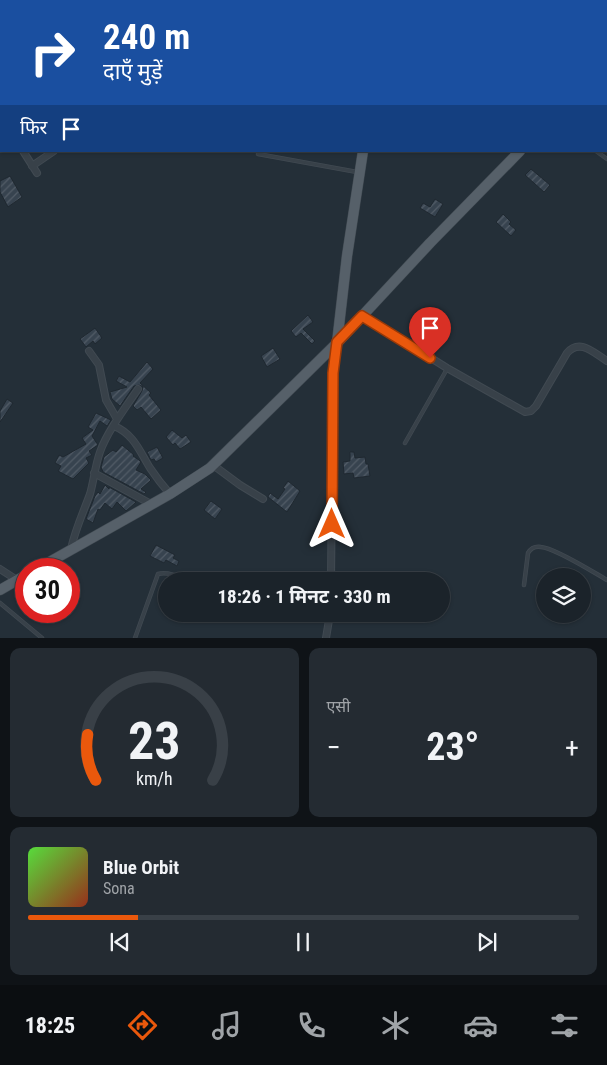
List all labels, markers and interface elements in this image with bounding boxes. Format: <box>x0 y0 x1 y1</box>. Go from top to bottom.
text: 240 m <box>103 17 190 58</box>
icon: right <box>20 20 85 85</box>
text: दाएँ मुड़ें <box>103 59 163 84</box>
icon: arrive <box>57 115 85 143</box>
text: फिर <box>20 116 47 139</box>
pin <box>409 307 451 358</box>
icon: arrive <box>416 314 444 342</box>
position arrow <box>305 497 357 549</box>
speed limit sign: 30 <box>15 558 80 623</box>
map controls <box>536 568 591 623</box>
button: layers <box>536 568 591 623</box>
text: 18:26 · 1 मिनट · 330 m <box>217 585 391 608</box>
text: एसी <box>327 697 350 716</box>
text: 23 <box>128 711 181 772</box>
text: 23° <box>426 725 479 769</box>
text: − <box>327 731 341 764</box>
text: + <box>565 731 579 764</box>
text: km/h <box>136 768 173 789</box>
text: Blue Orbit <box>103 856 179 879</box>
text: Sona <box>103 879 135 898</box>
icon: previous <box>106 928 134 956</box>
icon: pause <box>289 928 317 956</box>
icon: next <box>473 928 501 956</box>
icon: directions <box>125 1008 160 1043</box>
icon: music <box>209 1008 244 1043</box>
icon: phone <box>294 1008 329 1043</box>
icon: climate <box>378 1008 413 1043</box>
icon: car <box>463 1008 498 1043</box>
icon: filters <box>547 1008 582 1043</box>
text: 18:25 <box>25 1013 75 1038</box>

